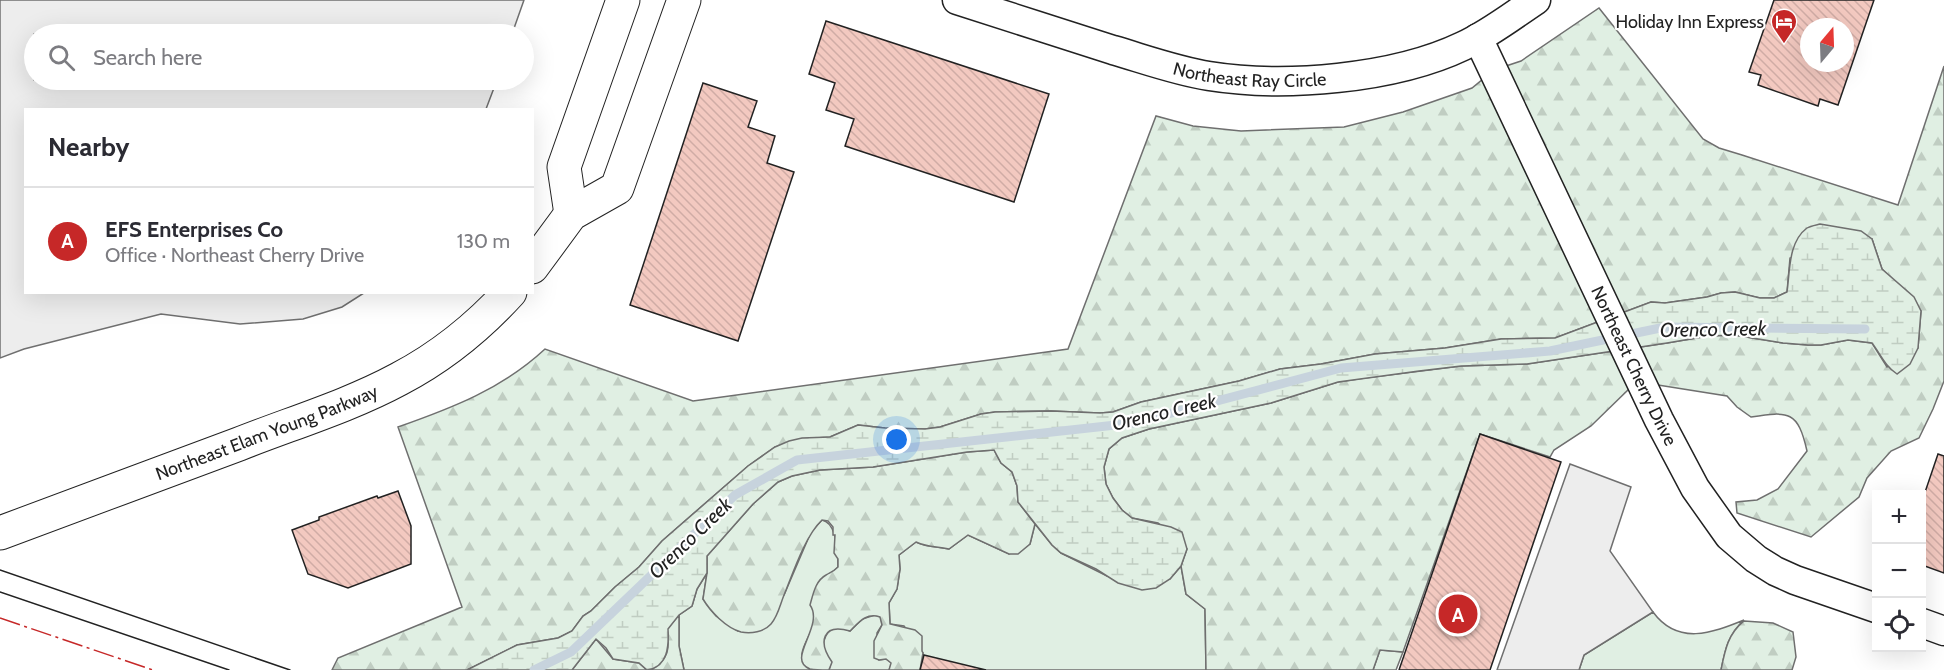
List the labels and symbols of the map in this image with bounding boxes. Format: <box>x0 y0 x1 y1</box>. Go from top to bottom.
hotel icon: Holiday Inn Express <box>1769 7 1799 45</box>
place label: Holiday Inn Express <box>1615 11 1764 33</box>
north arrow <box>1800 18 1854 72</box>
street label: Northeast Ray Circle <box>1171 58 1327 92</box>
street label: Northeast Cherry Drive <box>1586 283 1682 449</box>
water label: Orenco Creek <box>1660 316 1768 342</box>
street label: Northeast Elam Young Parkway <box>153 380 381 485</box>
water label: Orenco Creek <box>1110 388 1220 436</box>
your location <box>882 425 911 454</box>
water label: Orenco Creek <box>643 491 738 584</box>
pin: A <box>1438 592 1478 636</box>

